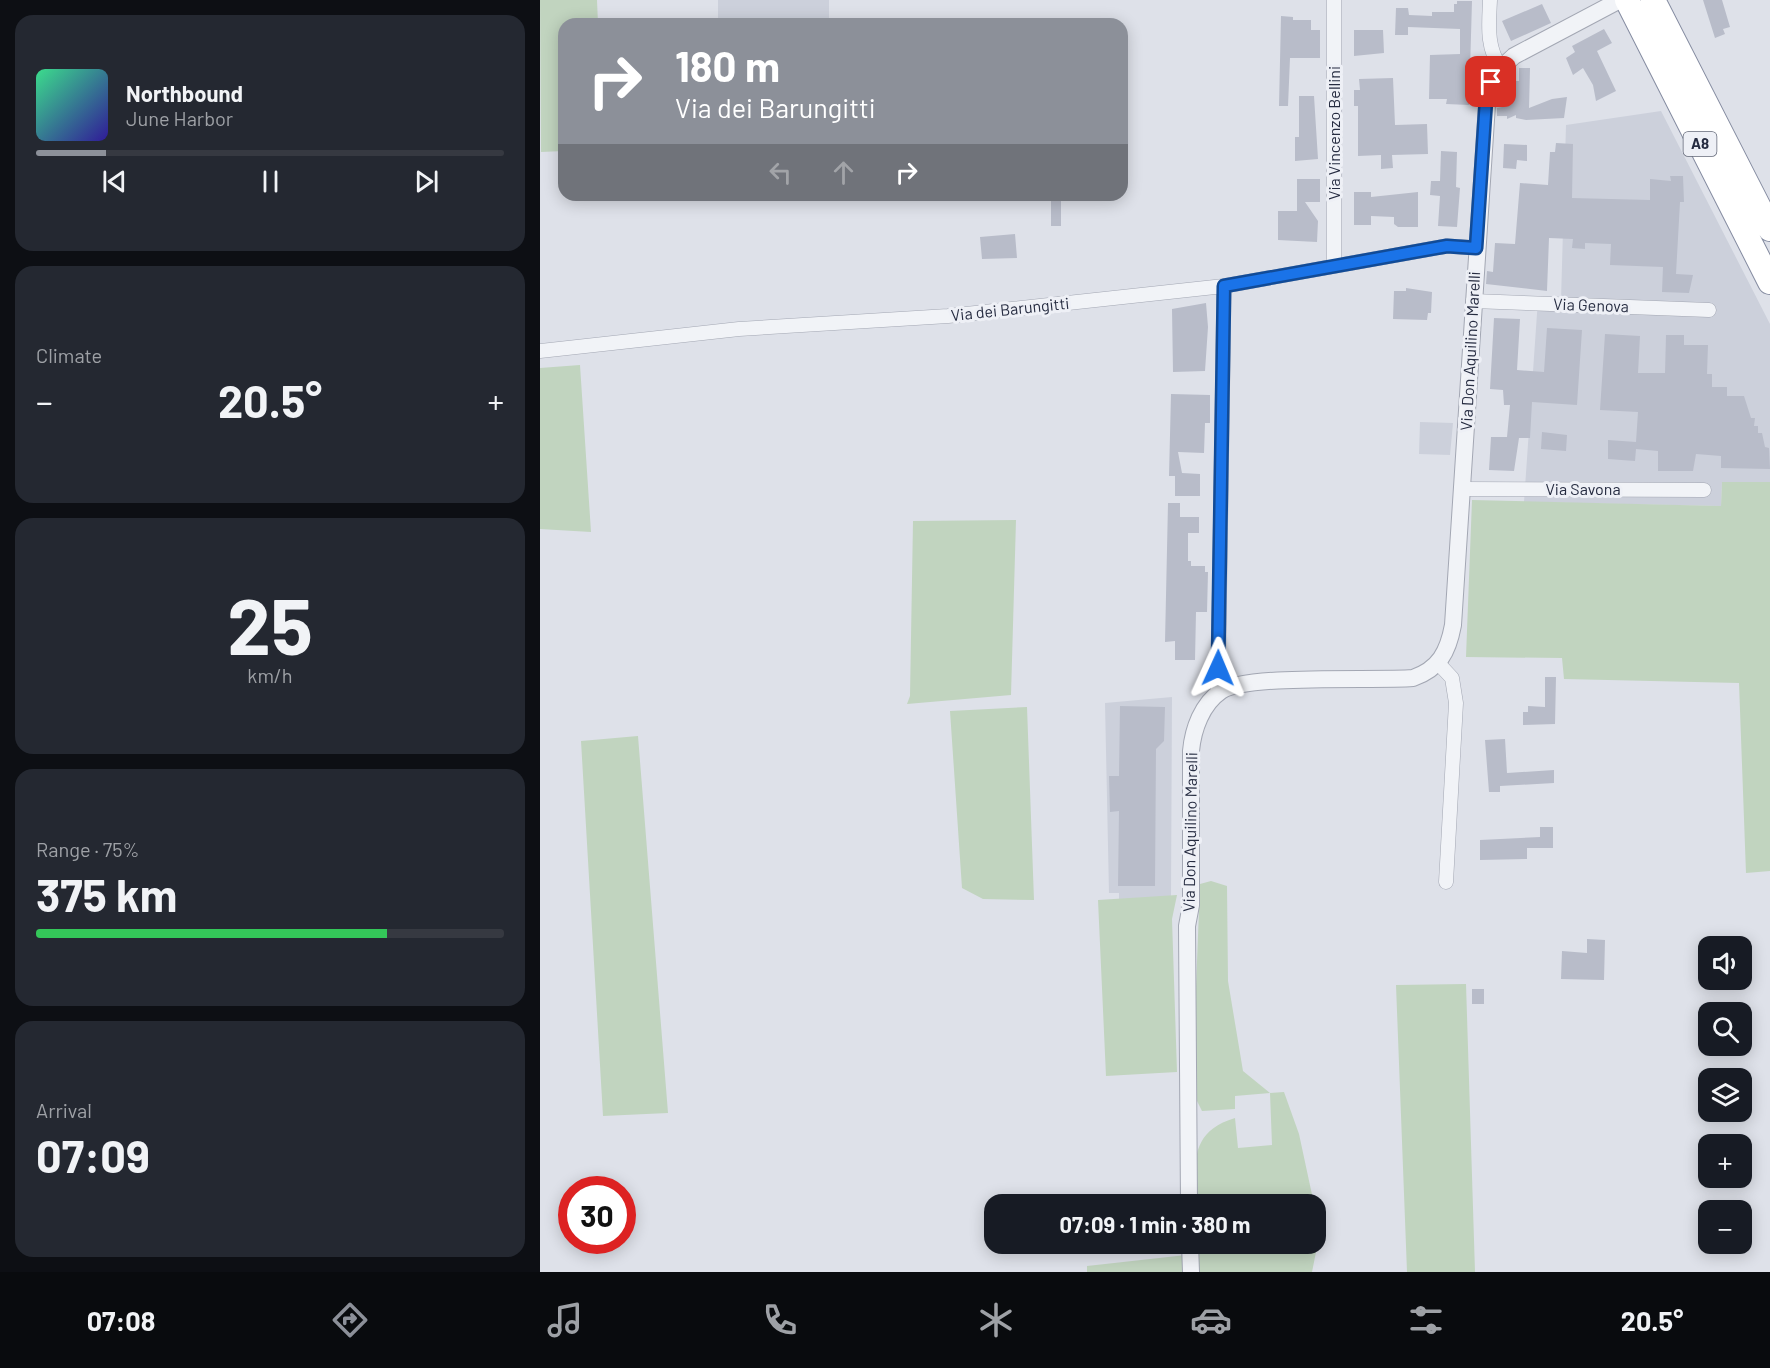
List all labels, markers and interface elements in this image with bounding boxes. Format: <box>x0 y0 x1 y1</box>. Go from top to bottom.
text: 180 m <box>675 40 780 90</box>
icon: right <box>576 42 654 120</box>
pin <box>1465 56 1516 107</box>
icon: arrive <box>1474 65 1507 98</box>
street label: Via Vincenzo Bellini <box>1324 66 1343 200</box>
text: Northbound <box>126 80 243 106</box>
text: Via dei Barungitti <box>675 91 876 123</box>
text: June Harbor <box>126 106 233 130</box>
road number: A8 <box>1684 132 1716 156</box>
icon: left <box>764 156 797 189</box>
icon: ahead <box>827 156 860 189</box>
icon: right <box>890 156 923 189</box>
icon: previous <box>98 165 131 198</box>
icon: pause <box>254 165 287 198</box>
icon: next <box>410 165 443 198</box>
street label: Via Don Aquilino Marelli <box>1456 271 1483 431</box>
street label: Via dei Barungitti <box>950 293 1070 324</box>
street label: Via Genova <box>1553 294 1629 315</box>
text: Climate <box>36 343 102 367</box>
text: 20.5° <box>218 373 322 427</box>
text: − <box>36 381 53 421</box>
text: + <box>488 381 504 421</box>
street label: Via Savona <box>1545 479 1621 498</box>
text: 25 <box>227 577 313 671</box>
position arrow <box>1186 636 1250 700</box>
text: km/h <box>247 663 293 687</box>
street label: Via Don Aquilino Marelli <box>1179 752 1200 912</box>
text: Range · 75% <box>36 837 140 861</box>
text: 375 km <box>36 867 177 921</box>
map controls <box>1698 936 1752 1254</box>
button: sound <box>1698 936 1752 990</box>
button: search <box>1698 1002 1752 1056</box>
button: layers <box>1698 1068 1752 1122</box>
text: Arrival <box>36 1098 92 1122</box>
text: 07:09 <box>36 1128 150 1182</box>
button: + <box>1698 1134 1752 1188</box>
speed limit sign: 30 <box>558 1176 636 1254</box>
button: − <box>1698 1200 1752 1254</box>
text: 07:09 · 1 min · 380 m <box>1060 1211 1250 1237</box>
icon: directions <box>329 1299 371 1341</box>
icon: music <box>544 1299 586 1341</box>
icon: phone <box>759 1299 801 1341</box>
icon: climate <box>975 1299 1017 1341</box>
icon: car <box>1190 1299 1232 1341</box>
icon: filters <box>1405 1299 1447 1341</box>
text: 07:08 <box>87 1304 155 1336</box>
text: 20.5° <box>1621 1304 1683 1336</box>

